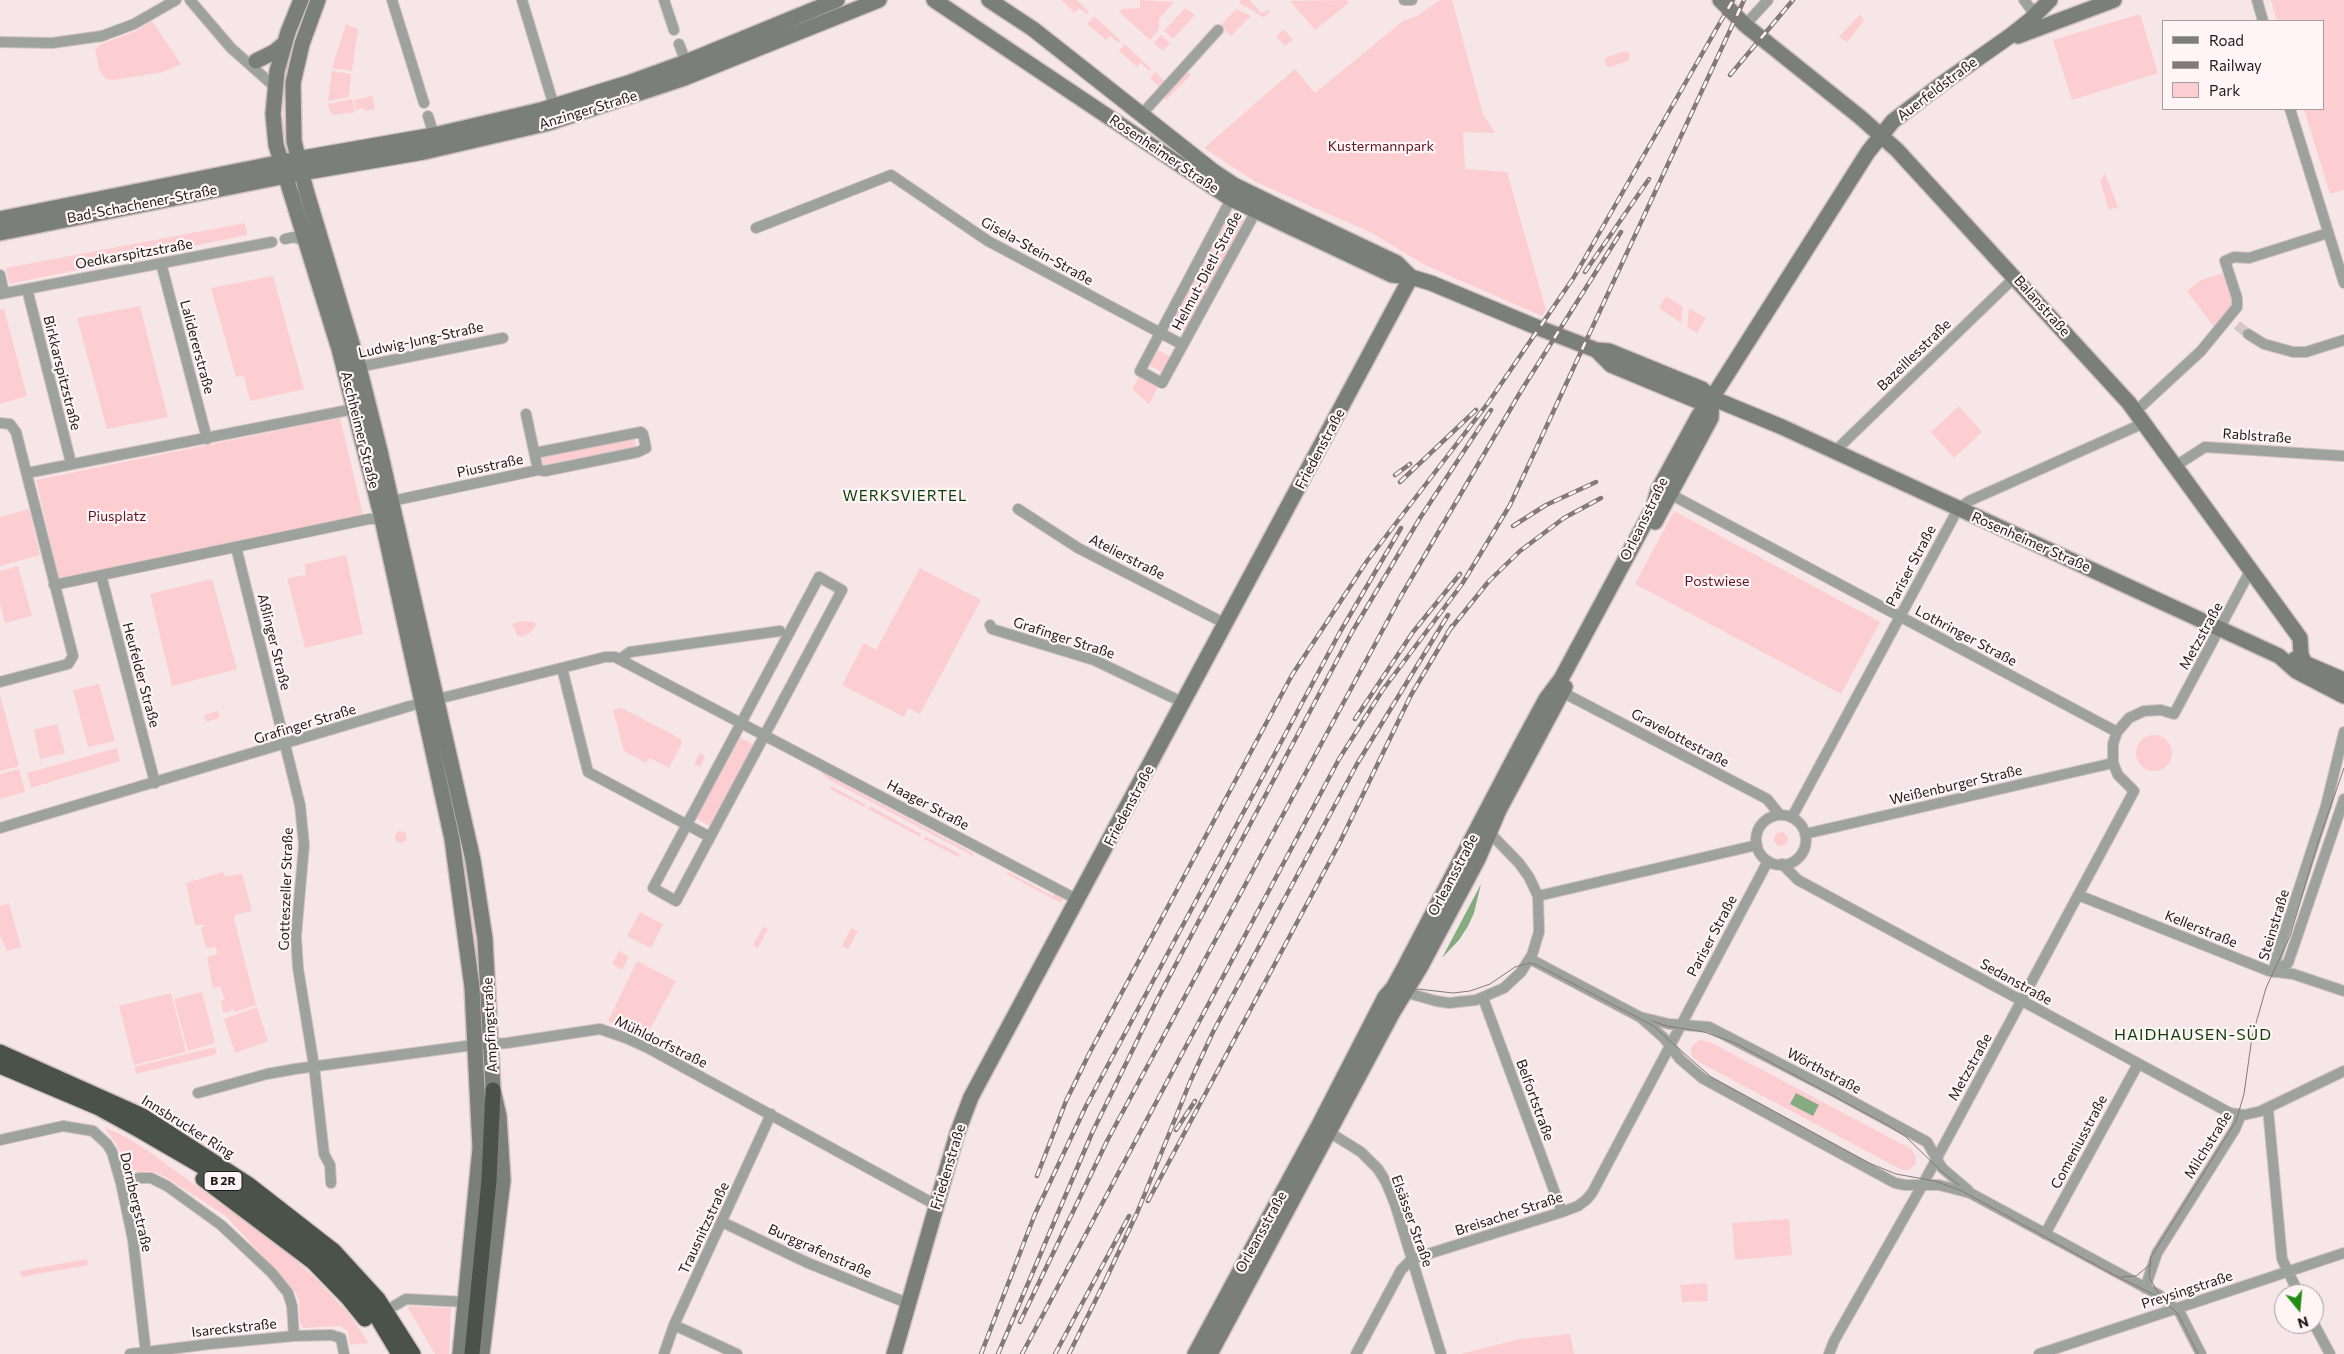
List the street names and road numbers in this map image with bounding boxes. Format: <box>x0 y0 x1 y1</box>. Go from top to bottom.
street label: Auerfeldstraße <box>1894 54 1980 124</box>
street label: Anzinger Straße <box>537 87 639 133</box>
street label: Rosenheimer Straße <box>1106 111 1222 197</box>
street label: Bad-Schachener-Straße <box>66 181 218 227</box>
street label: Helmut-Dietl-Straße <box>1169 209 1245 333</box>
street label: Gisela-Stein-Straße <box>978 213 1096 289</box>
street label: Oedkarspitzstraße <box>74 235 194 273</box>
street label: Balanstraße <box>2010 272 2074 340</box>
street label: Lalidererstraße <box>176 298 218 396</box>
street label: Birkkarspitzstraße <box>40 314 84 432</box>
street label: Bazeillesstraße <box>1874 316 1954 394</box>
street label: Ludwig-Jung-Straße <box>357 319 485 361</box>
street label: Aschheimer Straße <box>337 370 383 490</box>
street label: Friedenstraße <box>1292 406 1348 492</box>
street label: Rablstraße <box>2222 425 2292 447</box>
street label: Piusstraße <box>455 451 525 481</box>
street label: Orleansstraße <box>1617 475 1671 563</box>
street label: Rosenheimer Straße <box>1969 508 2093 576</box>
street label: Pariser Straße <box>1883 522 1939 610</box>
street label: Atelierstraße <box>1086 531 1168 583</box>
street label: Aßlinger Straße <box>254 592 294 692</box>
street label: Metzstraße <box>2176 600 2226 672</box>
street label: Lothringer Straße <box>1912 602 2020 670</box>
street label: Grafinger Straße <box>1011 614 1117 662</box>
street label: Heufelder Straße <box>119 621 163 729</box>
street label: Grafinger Straße <box>252 701 358 747</box>
street label: Gravelottestraße <box>1628 705 1732 771</box>
street label: Weißenburger Straße <box>1888 762 2024 808</box>
street label: Friedenstraße <box>1101 763 1157 849</box>
street label: Haager Straße <box>884 776 972 834</box>
street label: Gotteszeller Straße <box>275 827 297 951</box>
street label: Orleansstraße <box>1424 831 1482 919</box>
street label: Steinstraße <box>2255 887 2293 963</box>
street label: Pariser Straße <box>1684 892 1740 980</box>
street label: Kellerstraße <box>2162 907 2240 951</box>
street label: Sedanstraße <box>1977 955 2055 1009</box>
street label: Ampfingstraße <box>479 977 501 1073</box>
street label: Mühldorfstraße <box>612 1012 710 1072</box>
street label: Metzstraße <box>1945 1031 1995 1103</box>
street label: Wörthstraße <box>1784 1044 1864 1098</box>
street label: Belfortstraße <box>1512 1057 1558 1143</box>
street label: Innsbrucker Ring <box>138 1092 238 1162</box>
street label: Comeniusstraße <box>2047 1092 2111 1192</box>
street label: Milchstraße <box>2181 1108 2235 1182</box>
street label: Friedenstraße <box>927 1122 969 1212</box>
street label: Dornbergstraße <box>116 1150 156 1254</box>
road number: B 2R <box>204 1172 242 1190</box>
street label: Elsässer Straße <box>1388 1173 1436 1269</box>
street label: Trausnitzstraße <box>675 1179 733 1277</box>
street label: Orleansstraße <box>1232 1188 1290 1276</box>
street label: Breisacher Straße <box>1453 1189 1565 1239</box>
street label: Burggrafenstraße <box>766 1221 874 1281</box>
street label: Preysingstraße <box>2139 1267 2235 1313</box>
street label: Isareckstraße <box>191 1315 277 1341</box>

